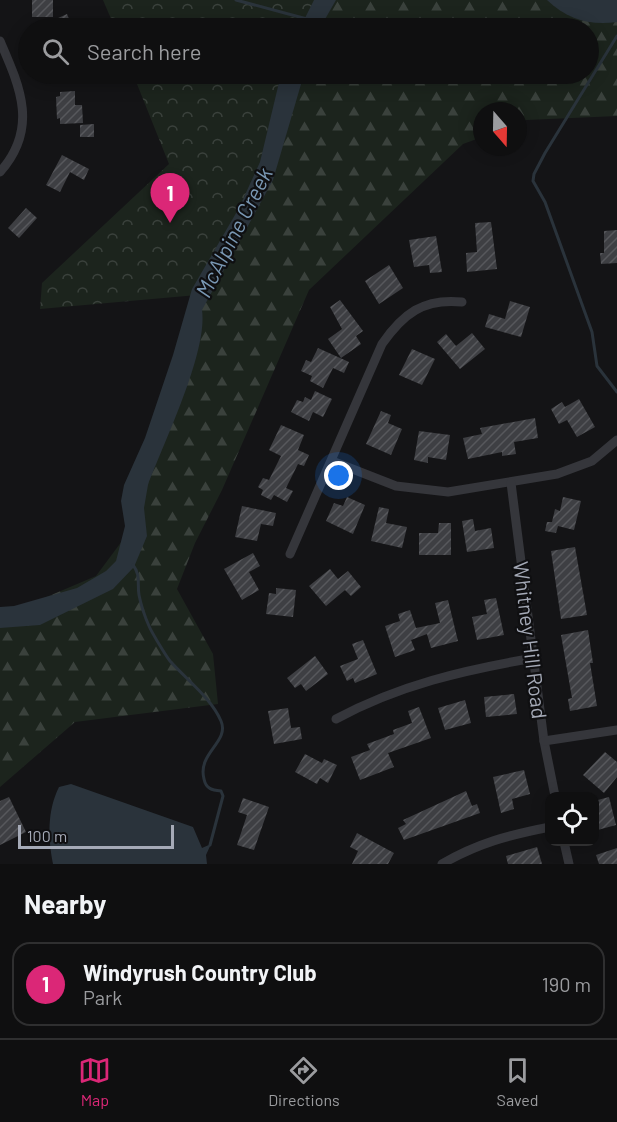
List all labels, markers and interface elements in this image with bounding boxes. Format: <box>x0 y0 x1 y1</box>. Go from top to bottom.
search box <box>18 18 599 84</box>
icon: search <box>39 35 72 68</box>
text: Search here <box>87 38 201 64</box>
north arrow <box>473 102 527 156</box>
water label: McAlpine Creek <box>189 162 277 301</box>
pin: 1 <box>150 174 190 223</box>
your location <box>324 461 353 490</box>
street label: Whitney Hill Road <box>509 560 553 720</box>
map controls <box>545 792 599 846</box>
button: locate <box>545 792 599 846</box>
scale bar <box>18 822 174 850</box>
text: 100 m <box>27 826 67 845</box>
text: Nearby <box>24 888 106 919</box>
text: Windyrush Country Club <box>83 959 317 985</box>
text: 1 <box>42 972 49 996</box>
text: 190 m <box>542 972 591 996</box>
text: Park <box>83 985 122 1009</box>
tab: Map <box>78 1054 111 1109</box>
tab: Directions <box>268 1054 340 1109</box>
tab: Saved <box>497 1054 539 1109</box>

